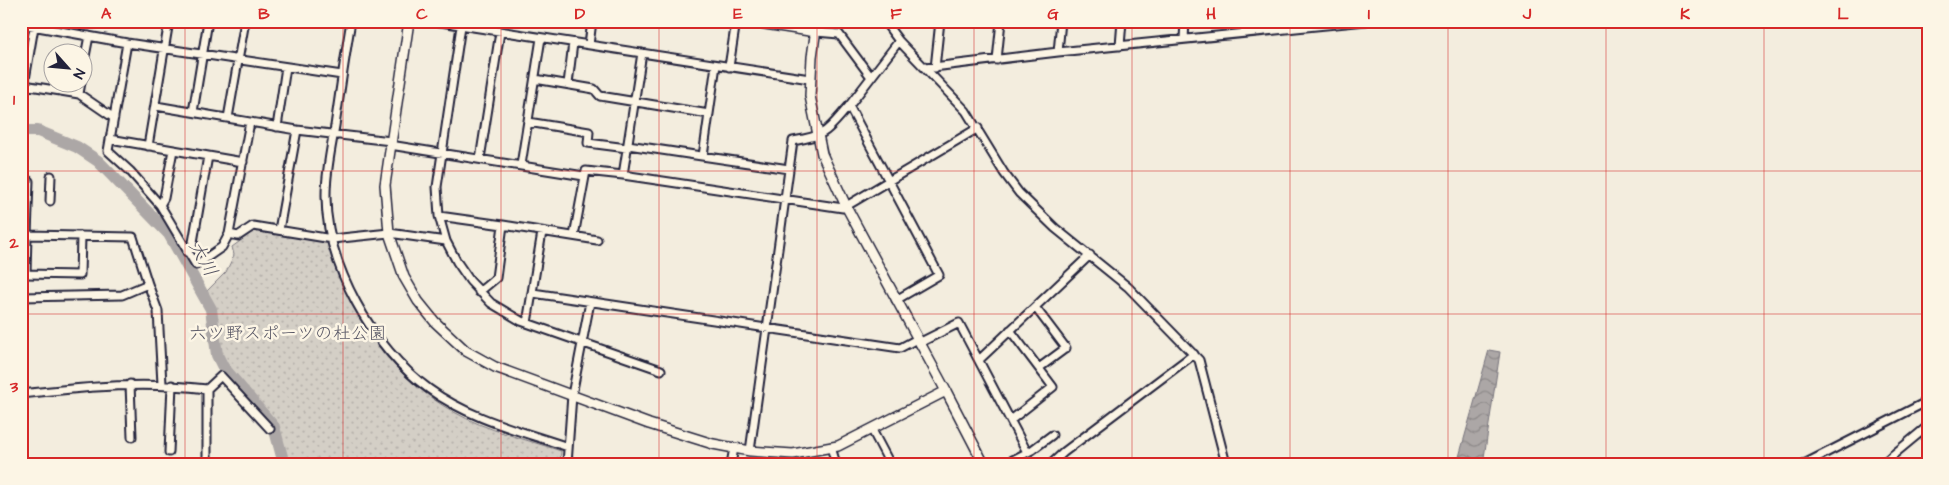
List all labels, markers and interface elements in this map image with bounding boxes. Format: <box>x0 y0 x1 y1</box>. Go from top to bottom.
text: A <box>101 3 112 25</box>
text: B <box>258 3 270 25</box>
text: C <box>416 3 428 25</box>
text: D <box>575 3 586 25</box>
text: E <box>733 3 743 25</box>
text: F <box>890 3 902 25</box>
text: G <box>1047 3 1059 25</box>
text: H <box>1206 3 1216 25</box>
text: I <box>1368 3 1370 25</box>
text: J <box>1522 3 1532 25</box>
text: K <box>1680 3 1690 25</box>
text: L <box>1837 3 1849 25</box>
north arrow <box>42 42 92 92</box>
text: N <box>68 65 90 82</box>
text: 1 <box>13 89 16 111</box>
text: 2 <box>8 232 19 254</box>
water label: 大川 <box>182 236 224 282</box>
park label: 六ツ野スポーツの杜公園 <box>189 321 387 346</box>
text: 3 <box>9 376 19 398</box>

